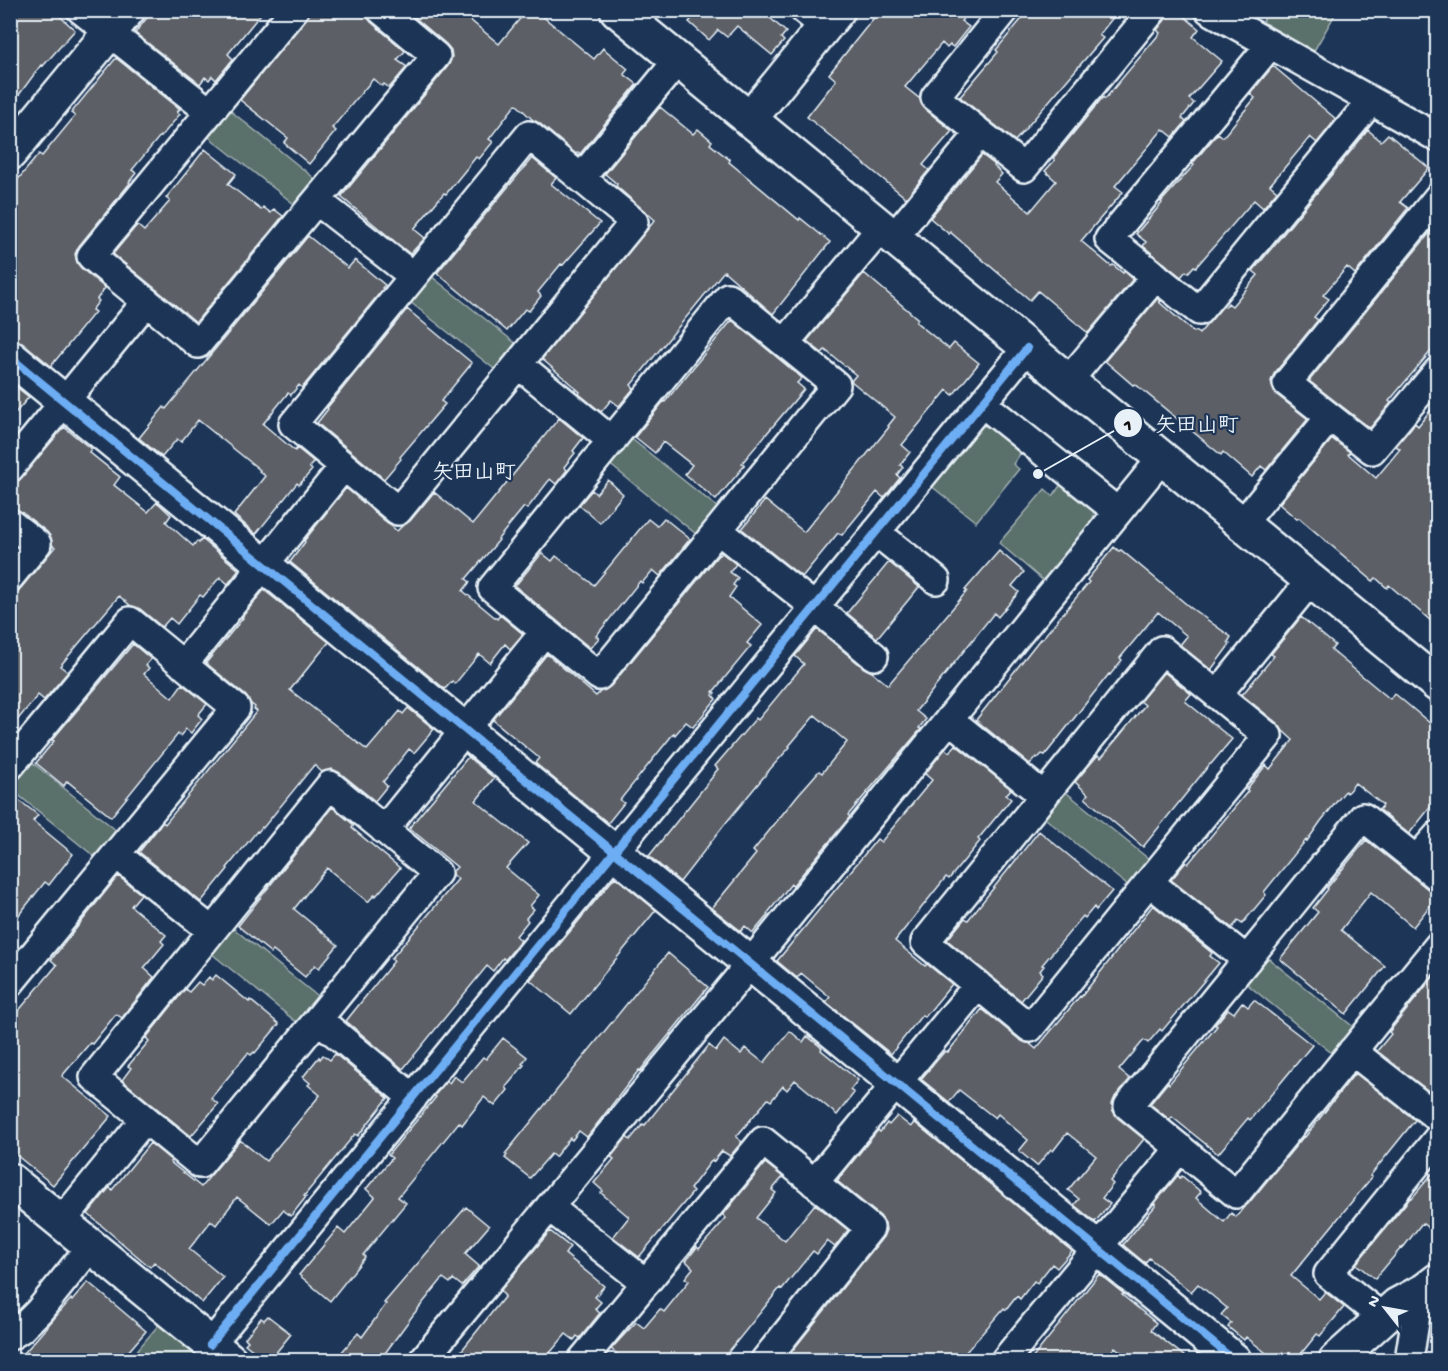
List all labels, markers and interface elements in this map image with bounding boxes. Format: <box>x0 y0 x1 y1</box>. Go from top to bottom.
callout: 矢田山町 <box>1113 404 1251 443</box>
text: 矢田山町 <box>1155 414 1239 440</box>
text: 1 <box>1123 416 1132 437</box>
district label: 矢田山町 <box>432 461 516 487</box>
north arrow <box>1355 1278 1415 1338</box>
text: N <box>1364 1292 1386 1311</box>

